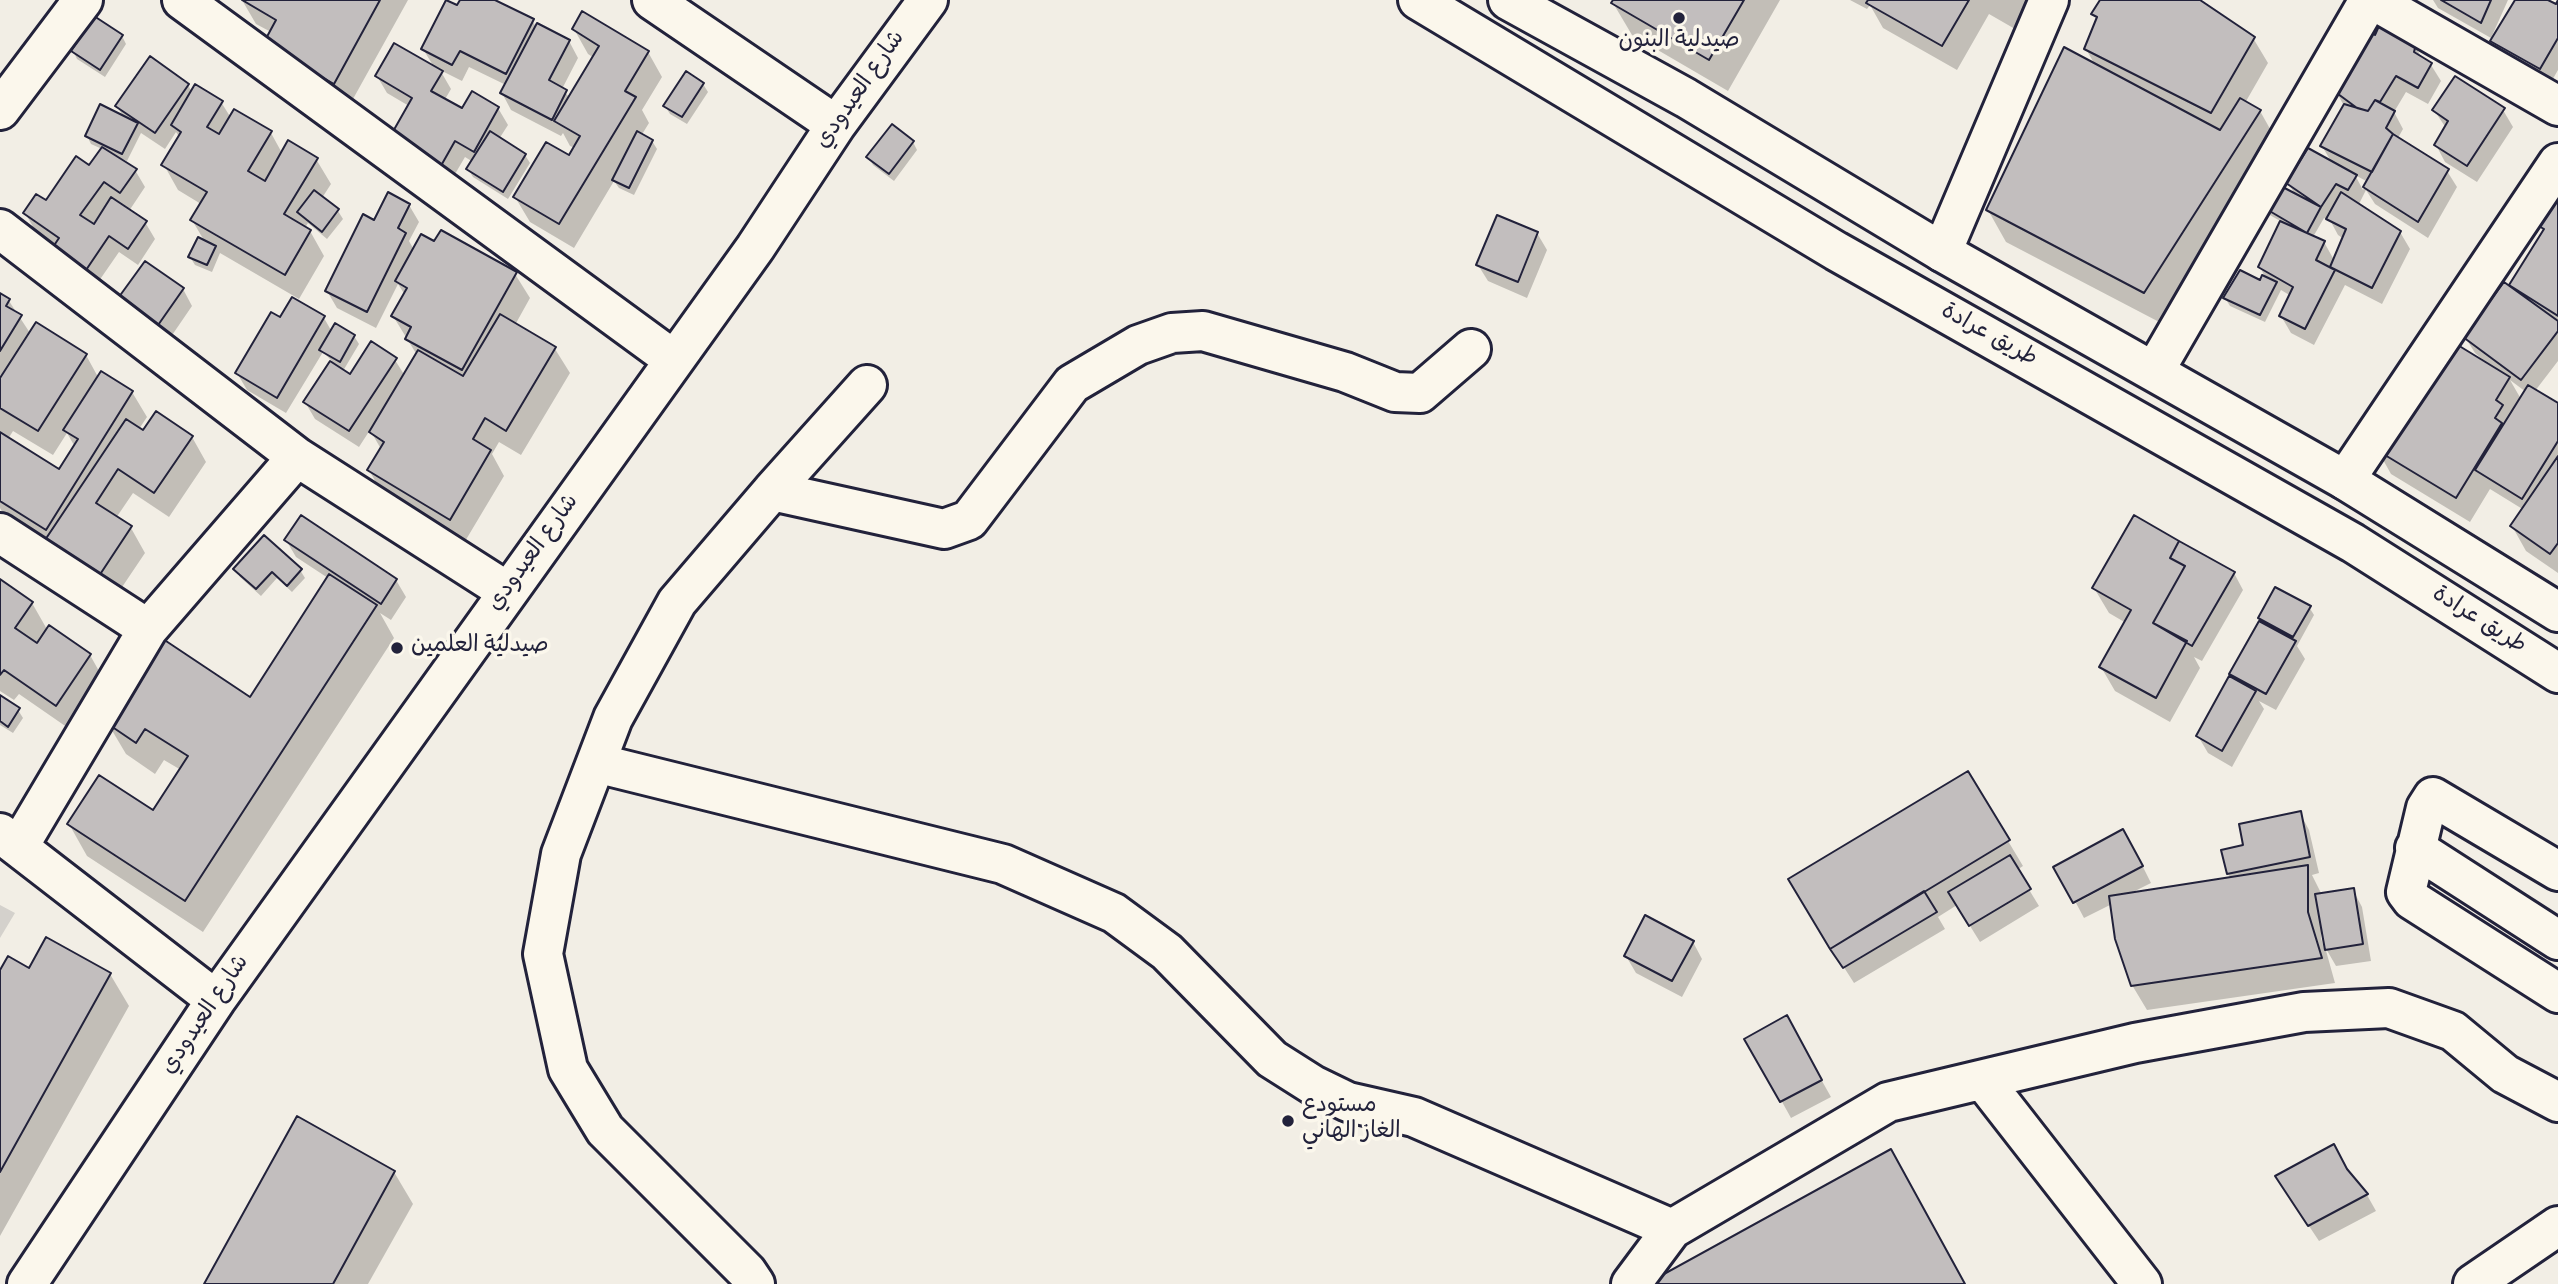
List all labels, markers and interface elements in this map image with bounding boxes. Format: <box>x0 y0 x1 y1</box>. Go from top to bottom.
marker: صيدلية البنون <box>1671 10 1687 26</box>
street label: شارع العيدودي <box>811 27 913 155</box>
place label: صيدلية البنون <box>1618 29 1740 57</box>
street label: طريق عرادة <box>1935 299 2041 375</box>
street label: شارع العيدودي <box>483 490 587 618</box>
street label: طريق عرادة <box>2426 582 2530 662</box>
place label: صيدلية العلمين <box>411 634 549 662</box>
marker: صيدلية العلمين <box>389 640 405 656</box>
street label: شارع العيدودي <box>157 951 257 1081</box>
place label: مستودع الغاز الهاني <box>1302 1094 1401 1148</box>
marker: مستودع الغاز الهاني <box>1280 1113 1296 1129</box>

